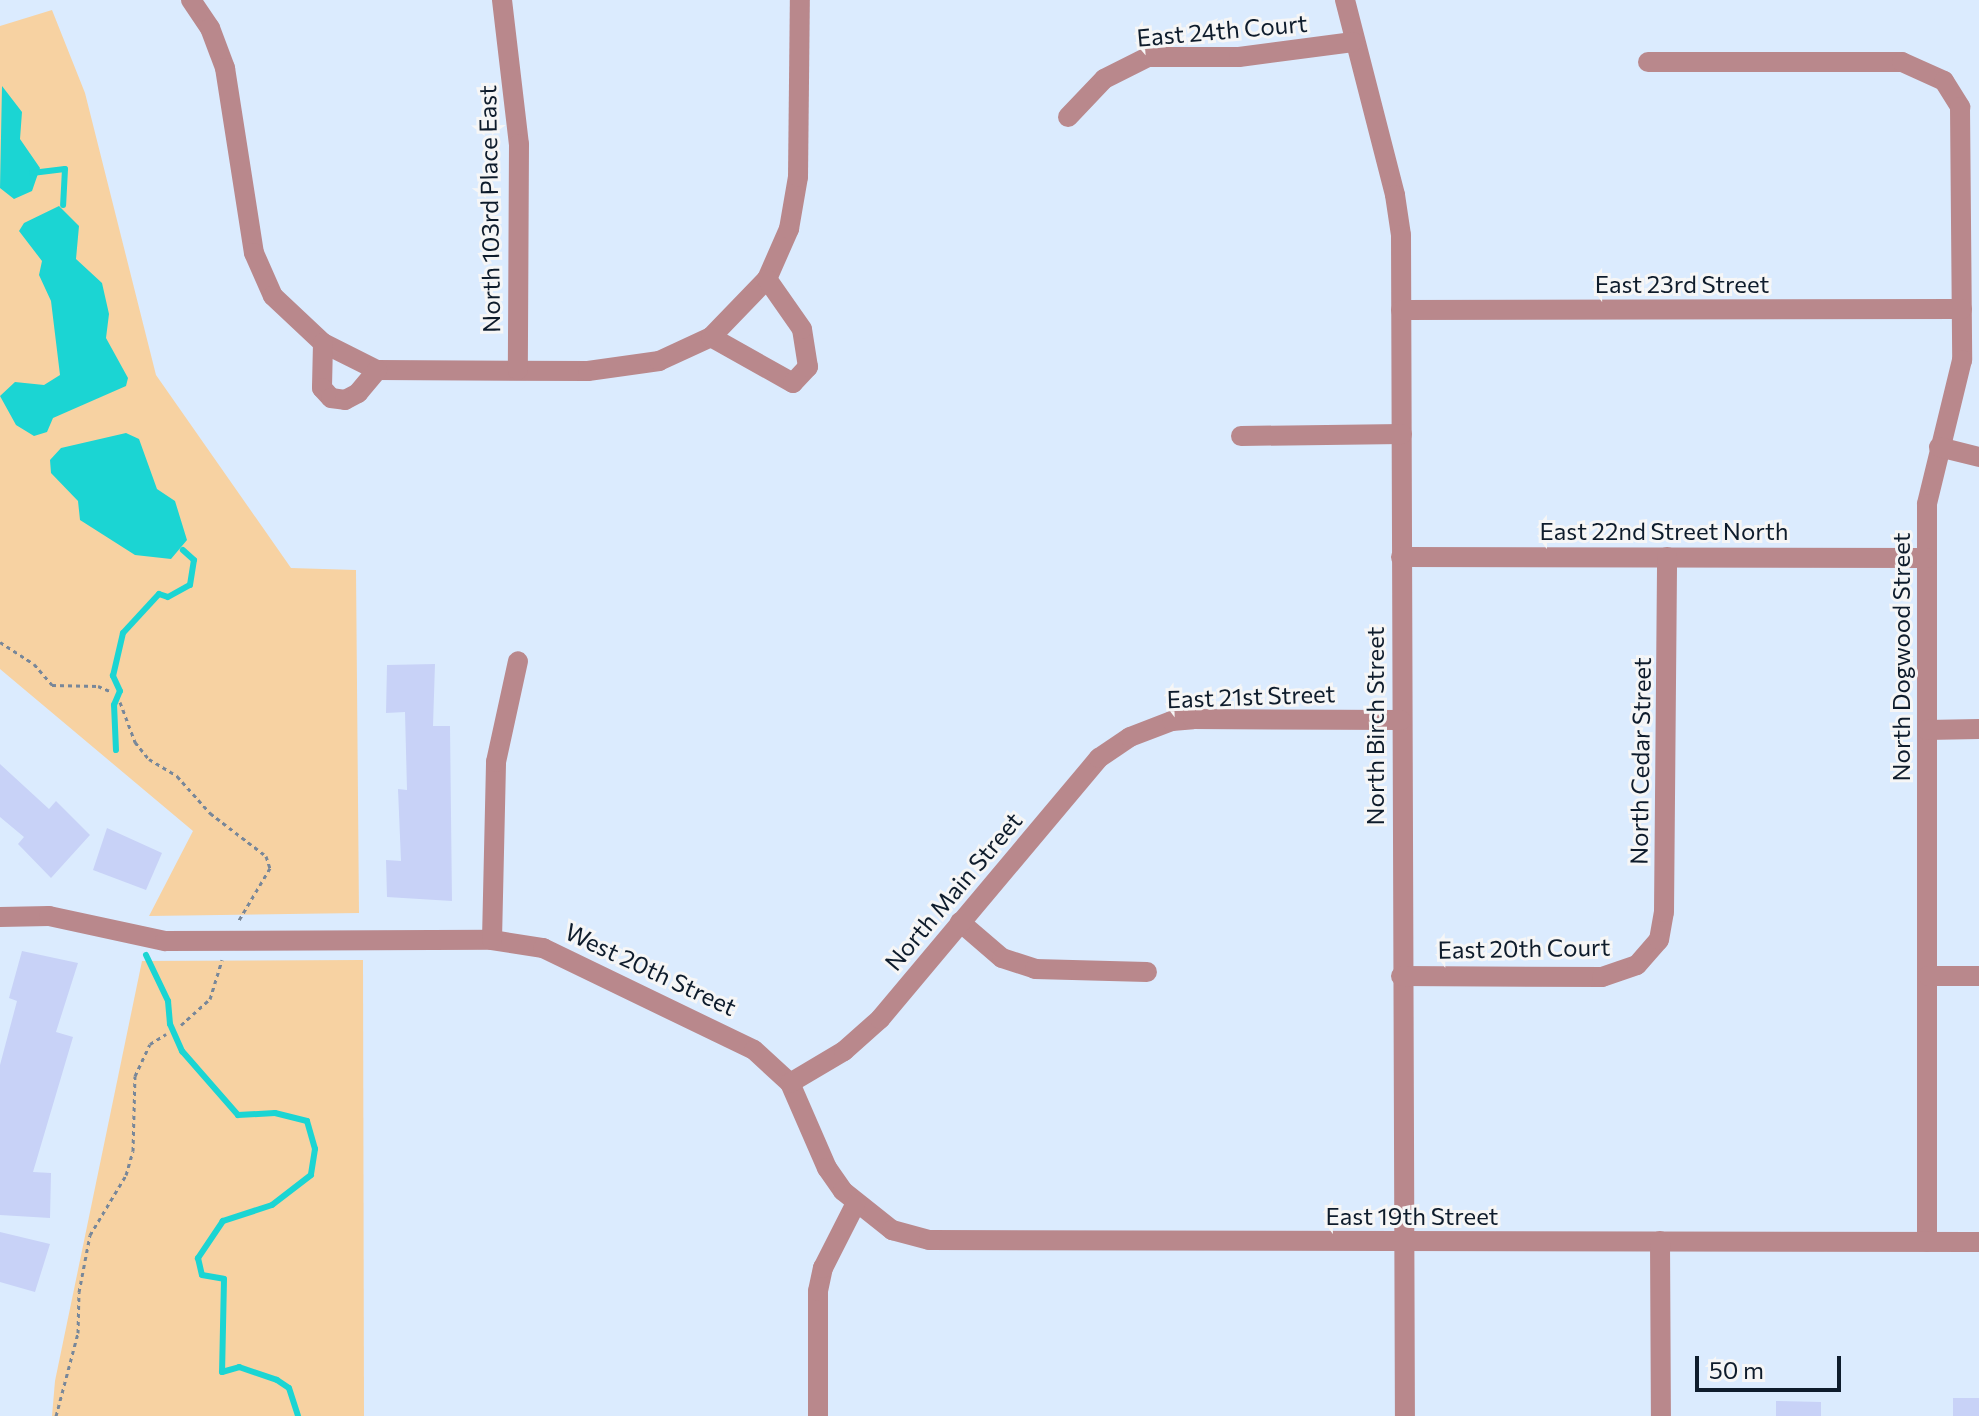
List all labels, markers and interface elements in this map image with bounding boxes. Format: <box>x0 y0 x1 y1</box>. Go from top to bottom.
street label: East 24th Court <box>1135 8 1309 52</box>
street label: North 103rd Place East <box>472 85 506 333</box>
street label: East 23rd Street <box>1595 270 1769 298</box>
street label: East 22nd Street North <box>1540 517 1788 545</box>
street label: North Dogwood Street <box>1887 533 1915 781</box>
street label: North Birch Street <box>1361 626 1389 826</box>
street label: North Cedar Street <box>1624 657 1656 865</box>
street label: East 21st Street <box>1166 679 1336 713</box>
street label: North Main Street <box>878 806 1028 976</box>
street label: West 20th Street <box>561 917 741 1021</box>
street label: East 20th Court <box>1437 932 1611 964</box>
street label: East 19th Street <box>1326 1202 1498 1230</box>
scale bar <box>1699 1340 1845 1390</box>
text: 50 m <box>1709 1355 1764 1384</box>

